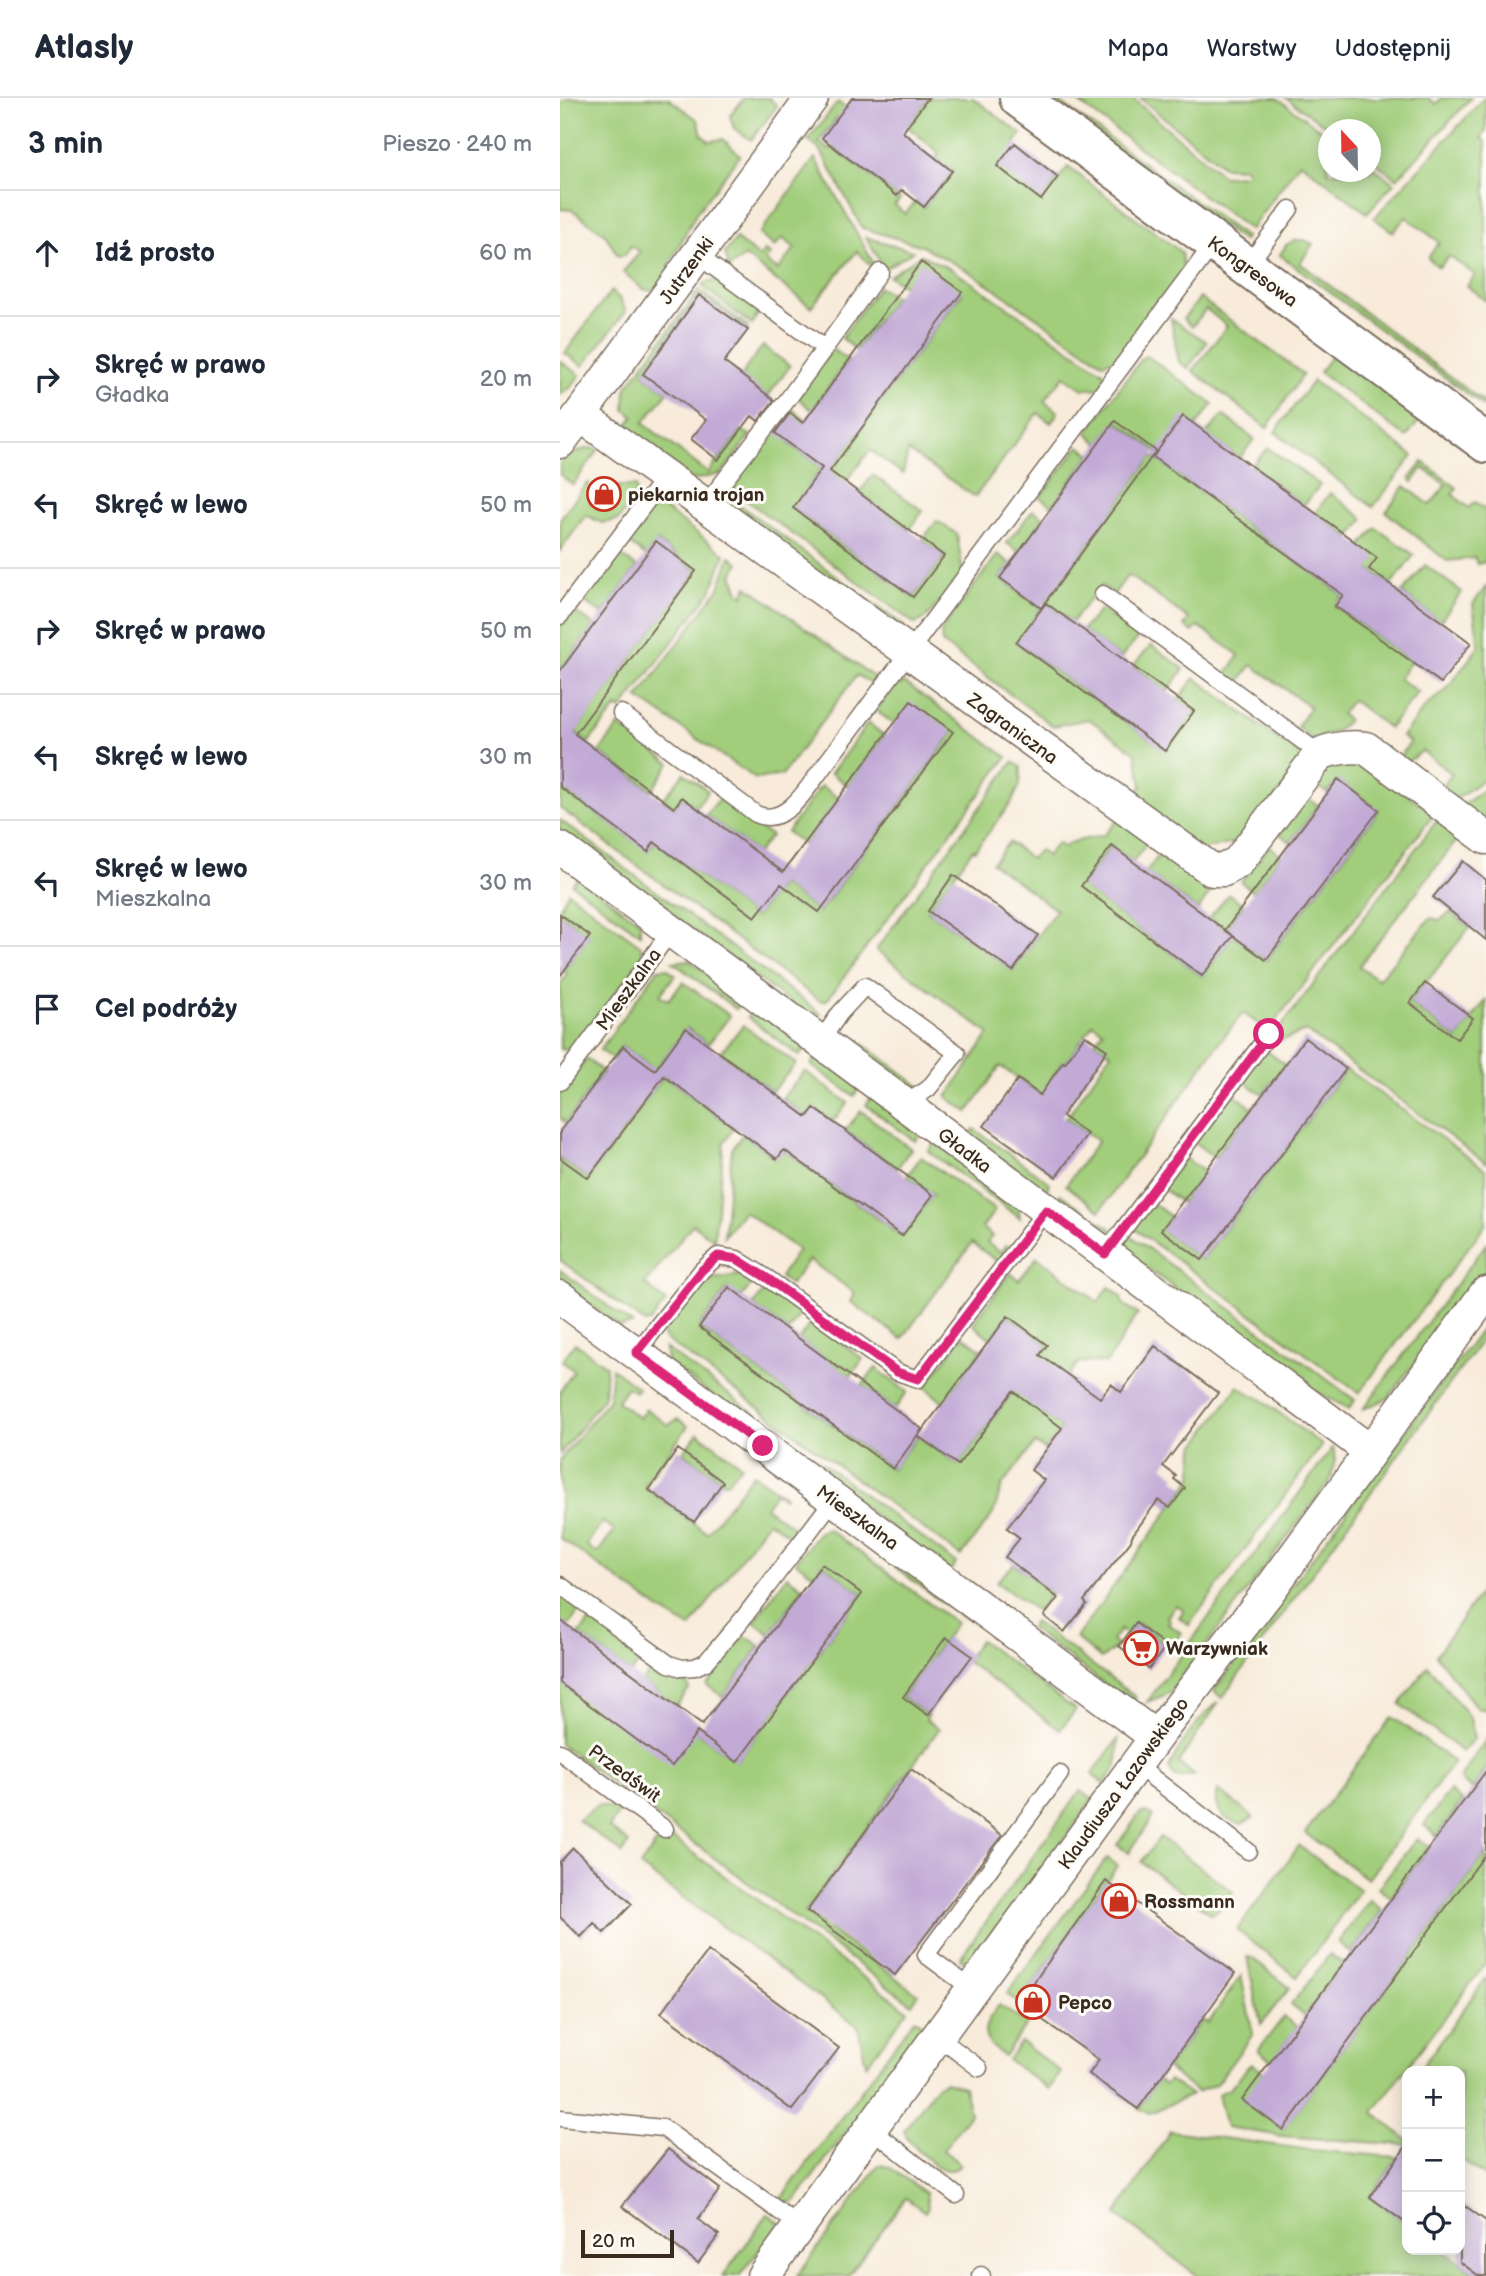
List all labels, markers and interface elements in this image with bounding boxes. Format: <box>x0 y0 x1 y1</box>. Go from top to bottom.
text: Atlasly <box>35 28 133 68</box>
text: Mapa <box>1107 34 1169 63</box>
text: Warstwy <box>1207 34 1297 63</box>
text: Udostępnij <box>1335 34 1451 63</box>
north arrow <box>1318 119 1381 182</box>
text: 3 min <box>28 126 103 162</box>
text: Pieszo · 240 m <box>382 130 532 158</box>
street label: Kongresowa <box>1203 232 1302 313</box>
street label: Jutrzenki <box>655 233 719 309</box>
icon: ahead <box>28 234 66 272</box>
text: Idź prosto <box>95 238 215 269</box>
text: 60 m <box>479 239 532 267</box>
text: Skręć w prawo <box>95 350 266 381</box>
icon: right <box>28 360 66 398</box>
text: 20 m <box>480 365 532 393</box>
text: Gładka <box>95 381 169 409</box>
shop icon: piekarnia trojan <box>585 475 623 513</box>
place label: piekarnia trojan <box>628 484 764 507</box>
icon: left <box>28 486 66 524</box>
text: Skręć w lewo <box>95 490 248 521</box>
text: 50 m <box>480 491 532 519</box>
icon: right <box>28 612 66 650</box>
text: Skręć w prawo <box>95 616 266 647</box>
text: 50 m <box>480 617 532 645</box>
street label: Zagraniczna <box>962 688 1062 770</box>
icon: left <box>28 738 66 776</box>
text: Skręć w lewo <box>95 742 248 773</box>
text: 30 m <box>479 743 532 771</box>
text: Skręć w lewo <box>95 854 248 885</box>
icon: left <box>28 864 66 902</box>
text: 30 m <box>479 869 532 897</box>
text: Mieszkalna <box>95 885 211 913</box>
street label: Mieszkalna <box>592 944 667 1035</box>
icon: arrive <box>28 990 66 1028</box>
text: Cel podróży <box>95 994 237 1025</box>
route start <box>1253 1018 1284 1049</box>
street label: Gładka <box>933 1124 996 1179</box>
route end <box>747 1430 778 1461</box>
street label: Mieszkalna <box>812 1481 903 1556</box>
supermarket icon: Warzywniak <box>1122 1629 1160 1667</box>
place label: Warzywniak <box>1166 1638 1268 1661</box>
street label: Klaudiusza Łazowskiego <box>1054 1693 1194 1875</box>
street label: Przedświt <box>584 1740 665 1808</box>
shop icon: Rossmann <box>1100 1882 1138 1920</box>
place label: Rossmann <box>1144 1891 1235 1914</box>
shop icon: Pepco <box>1014 1983 1052 2021</box>
place label: Pepco <box>1058 1992 1112 2015</box>
map controls <box>1402 2066 1465 2255</box>
button: + <box>1402 2066 1465 2129</box>
button: − <box>1402 2129 1465 2192</box>
button: locate <box>1402 2192 1465 2255</box>
scale bar <box>581 2227 674 2259</box>
text: 20 m <box>592 2230 635 2253</box>

